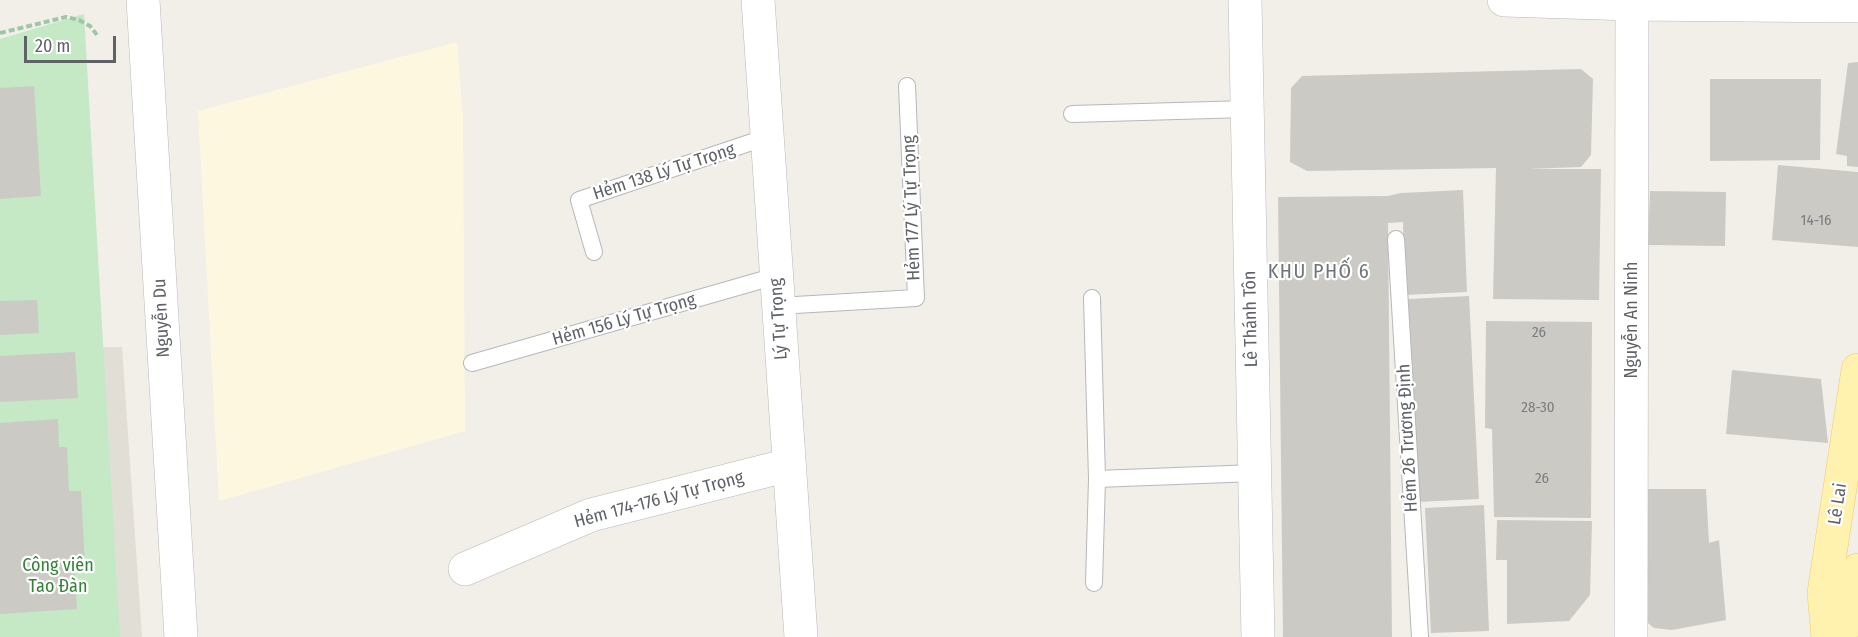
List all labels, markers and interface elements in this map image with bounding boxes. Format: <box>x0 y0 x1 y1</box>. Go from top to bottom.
scale bar <box>27 24 118 62</box>
text: 20 m <box>35 35 70 57</box>
street label: Hẻm 177 Lý Tự Trọng <box>899 135 925 281</box>
street label: Hẻm 138 Lý Tự Trọng <box>590 139 738 205</box>
house number: 14-16 <box>1801 212 1831 230</box>
district label: KHU PHỐ 6 <box>1268 260 1370 284</box>
street label: Nguyễn An Ninh <box>1621 262 1643 378</box>
street label: Lê Thánh Tôn <box>1239 270 1263 368</box>
street label: Lý Tự Trọng <box>765 277 793 361</box>
street label: Nguyễn Du <box>149 278 175 358</box>
street label: Hẻm 156 Lý Tự Trọng <box>550 289 698 351</box>
house number: 26 <box>1532 324 1546 342</box>
street label: Hẻm 26 Trương Ðịnh <box>1393 363 1423 513</box>
house number: 28-30 <box>1521 399 1555 417</box>
street label: Hẻm 174-176 Lý Tự Trọng <box>572 467 746 533</box>
house number: 26 <box>1535 470 1549 488</box>
street label: Lê Lai <box>1824 482 1852 526</box>
park label: Công viên Tao Đàn <box>22 555 94 598</box>

